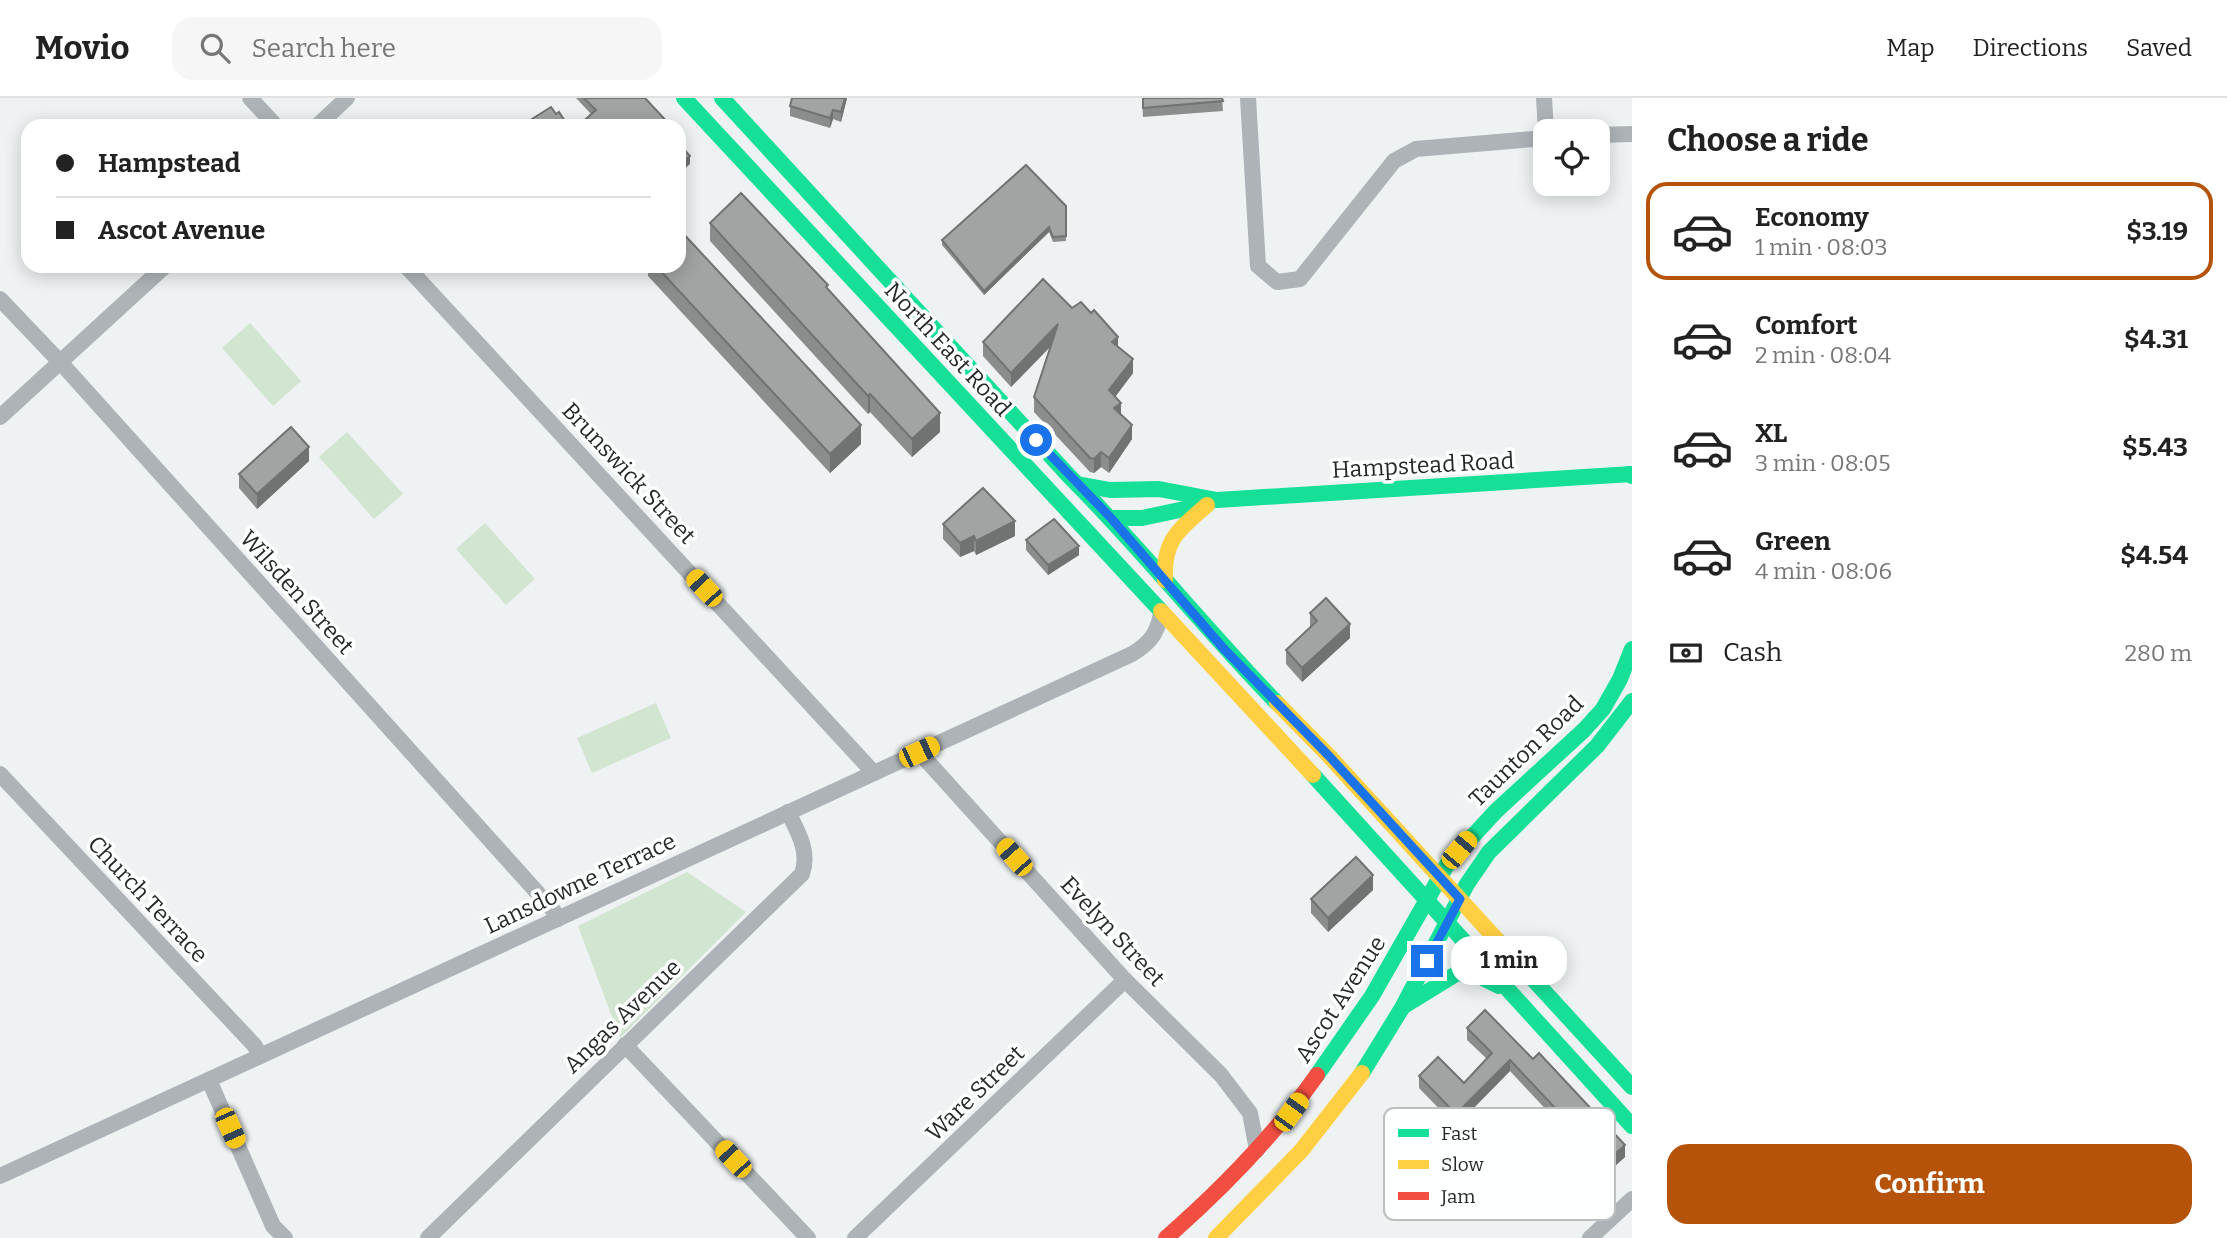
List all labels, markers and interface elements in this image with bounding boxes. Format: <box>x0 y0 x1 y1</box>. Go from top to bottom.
search box <box>172 17 662 80</box>
text: Movio <box>35 28 130 68</box>
icon: search <box>196 29 234 67</box>
text: Search here <box>252 33 396 64</box>
text: Map <box>1886 34 1935 62</box>
text: Directions <box>1973 34 2088 62</box>
text: Saved <box>2126 34 2192 62</box>
map controls <box>1533 119 1610 196</box>
button: locate <box>1533 119 1610 196</box>
text: Choose a ride <box>1667 121 1868 159</box>
text: Hampstead <box>98 148 241 179</box>
icon: car <box>1671 200 1734 263</box>
text: Economy <box>1755 202 1869 233</box>
text: Ascot Avenue <box>98 215 265 246</box>
text: $3.19 <box>2126 216 2188 247</box>
text: 1 min · 08:03 <box>1755 233 1888 261</box>
street label: North East Road <box>879 276 1017 422</box>
icon: car <box>1671 308 1734 371</box>
text: Comfort <box>1755 310 1858 341</box>
text: $4.31 <box>2124 324 2188 355</box>
text: 2 min · 08:04 <box>1755 341 1891 369</box>
street label: Brunswick Street <box>556 397 702 549</box>
icon: car <box>1671 416 1734 479</box>
text: XL <box>1755 418 1787 449</box>
route start <box>1020 424 1052 456</box>
text: $5.43 <box>2122 432 2188 463</box>
street label: Hampstead Road <box>1331 446 1515 484</box>
text: 3 min · 08:05 <box>1755 449 1891 477</box>
street label: Wilsden Street <box>234 524 360 660</box>
icon: car <box>1671 524 1734 587</box>
text: Green <box>1755 526 1831 557</box>
text: $4.54 <box>2120 540 2188 571</box>
text: 4 min · 08:06 <box>1755 557 1892 585</box>
car <box>682 565 727 611</box>
icon: cash <box>1667 634 1705 672</box>
text: Cash <box>1723 637 1782 668</box>
text: 280 m <box>2124 639 2192 667</box>
street label: Taunton Road <box>1463 689 1589 812</box>
car <box>896 734 943 770</box>
street label: Lansdowne Terrace <box>480 826 680 940</box>
car <box>1438 827 1481 873</box>
street label: Church Terrace <box>82 830 214 968</box>
car <box>993 834 1036 880</box>
street label: Evelyn Street <box>1055 870 1171 992</box>
street label: Ascot Avenue <box>1289 930 1391 1068</box>
callout: 1 min <box>1452 936 1567 986</box>
route end <box>1411 945 1443 977</box>
text: 1 min <box>1480 946 1538 974</box>
street label: Angas Avenue <box>558 953 686 1079</box>
street label: Ware Street <box>920 1039 1030 1147</box>
car <box>1271 1089 1312 1135</box>
car <box>212 1105 249 1151</box>
legend <box>1384 1108 1615 1220</box>
text: Fast <box>1441 1122 1478 1145</box>
car <box>711 1136 756 1182</box>
button: Confirm <box>1667 1144 2192 1224</box>
text: Slow <box>1441 1153 1484 1176</box>
text: Jam <box>1440 1185 1475 1208</box>

